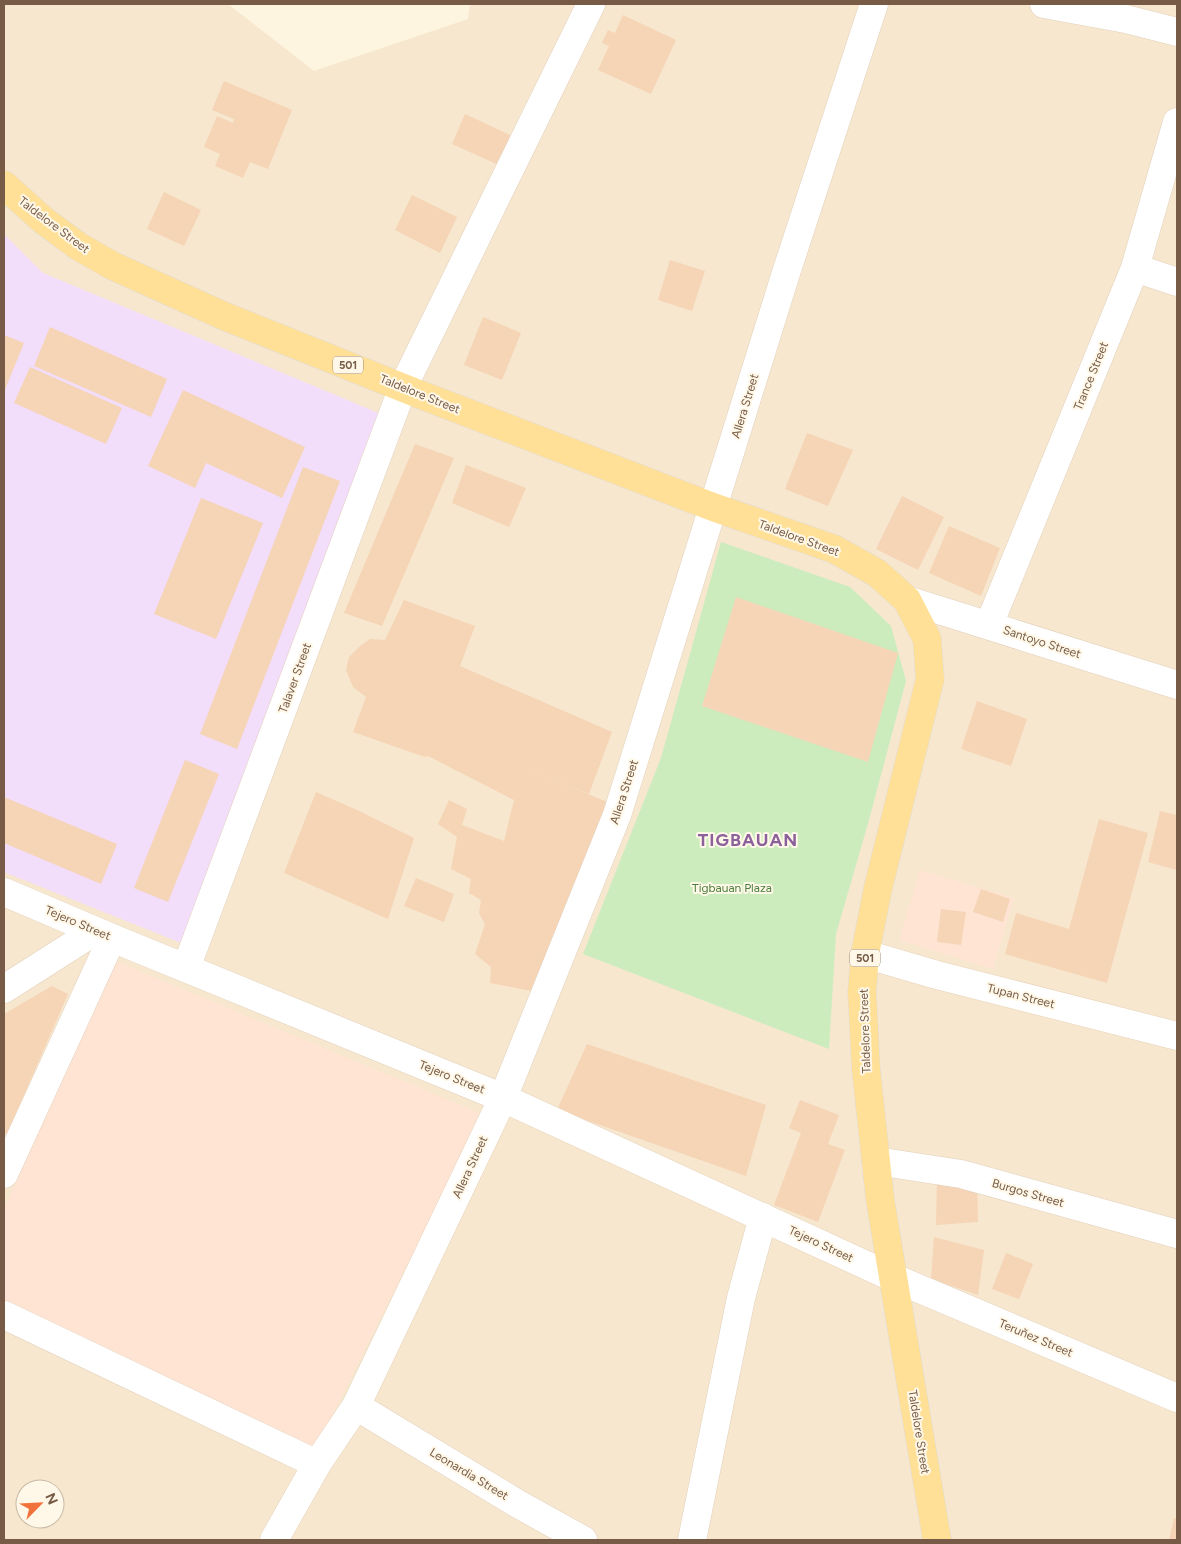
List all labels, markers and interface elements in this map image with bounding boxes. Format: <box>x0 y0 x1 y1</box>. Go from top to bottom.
street label: Taldelore Street <box>16 194 93 256</box>
street label: Trance Street <box>1071 339 1111 412</box>
road number: 501 <box>333 356 363 374</box>
street label: Taldelore Street <box>378 372 462 417</box>
street label: Allera Street <box>729 372 762 440</box>
street label: Taldelore Street <box>757 517 842 559</box>
street label: Santoyo Street <box>1001 623 1083 661</box>
street label: Talaver Street <box>276 640 314 715</box>
street label: Allera Street <box>607 758 641 826</box>
district label: TIGBAUAN <box>698 829 798 851</box>
park label: Tigbauan Plaza <box>692 881 772 895</box>
street label: Tejero Street <box>43 903 113 943</box>
road number: 501 <box>850 950 880 966</box>
street label: Tupan Street <box>986 981 1057 1011</box>
street label: Taldelore Street <box>857 988 873 1074</box>
street label: Tejero Street <box>417 1057 487 1097</box>
street label: Allera Street <box>450 1133 491 1200</box>
street label: Burgos Street <box>990 1176 1066 1210</box>
street label: Tejero Street <box>786 1223 856 1265</box>
street label: Teruñez Street <box>997 1316 1075 1360</box>
street label: Taldelore Street <box>905 1389 933 1476</box>
street label: Leonardia Street <box>427 1445 511 1503</box>
north arrow <box>15 1479 65 1529</box>
text: N <box>41 1491 61 1507</box>

